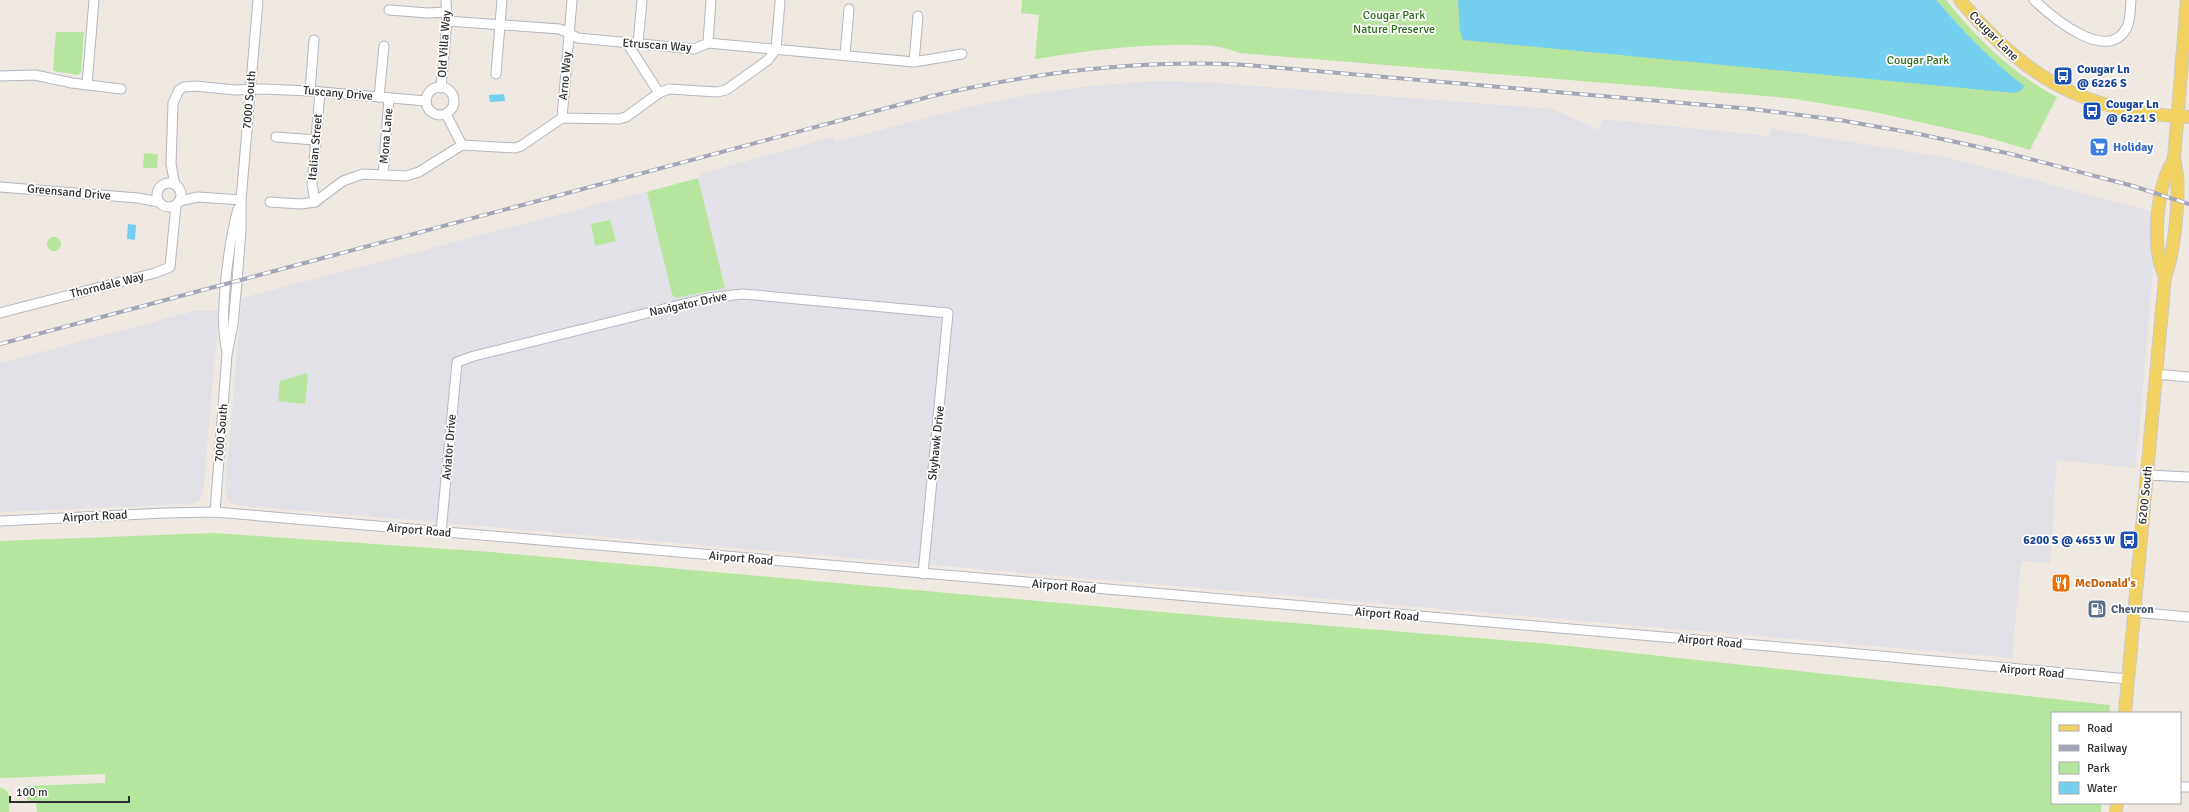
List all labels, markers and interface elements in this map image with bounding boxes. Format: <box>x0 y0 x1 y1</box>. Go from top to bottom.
park label: Cougar Park Nature Preserve <box>1353 8 1435 37</box>
street label: Cougar Lane <box>1966 8 2022 64</box>
street label: Old Villa Way <box>435 9 454 78</box>
street label: Etruscan Way <box>622 36 692 55</box>
street label: Arno Way <box>556 51 575 101</box>
park label: Cougar Park <box>1887 53 1949 68</box>
place label: Cougar Ln @ 6226 S <box>2077 62 2130 91</box>
bus stop icon: Cougar Ln @ 6226 S <box>2052 65 2074 87</box>
street label: 7000 South <box>239 70 260 130</box>
street label: Tuscany Drive <box>302 83 373 104</box>
place label: Cougar Ln @ 6221 S <box>2106 97 2159 126</box>
bus stop icon: Cougar Ln @ 6221 S <box>2081 100 2103 122</box>
street label: Mona Lane <box>377 108 396 165</box>
street label: Italian Street <box>305 113 326 181</box>
supermarket icon: Holiday <box>2088 136 2110 158</box>
place label: Holiday <box>2113 140 2153 155</box>
street label: Greensand Drive <box>26 181 112 204</box>
street label: Thorndale Way <box>69 269 146 302</box>
street label: Navigator Drive <box>648 289 728 320</box>
street label: 7000 South <box>211 403 232 463</box>
street label: Skyhawk Drive <box>925 405 948 481</box>
street label: Aviator Drive <box>439 414 460 481</box>
street label: 6200 South <box>2135 465 2156 525</box>
street label: Airport Road <box>62 507 128 526</box>
street label: Airport Road <box>386 520 452 541</box>
bus stop icon: 6200 S @ 4653 W <box>2118 529 2140 551</box>
place label: 6200 S @ 4653 W <box>2023 533 2115 548</box>
street label: Airport Road <box>708 548 774 569</box>
restaurant icon: McDonald's <box>2050 572 2072 594</box>
street label: Airport Road <box>1031 576 1097 597</box>
place label: McDonald's <box>2075 576 2137 591</box>
fuel station icon: Chevron <box>2086 598 2108 620</box>
place label: Chevron <box>2111 602 2154 617</box>
street label: Airport Road <box>1354 604 1420 625</box>
street label: Airport Road <box>1677 631 1743 652</box>
street label: Airport Road <box>1999 661 2065 682</box>
legend <box>2051 712 2181 804</box>
text: Road <box>2087 721 2113 736</box>
text: Railway <box>2087 741 2127 756</box>
text: Park <box>2087 761 2110 776</box>
scale bar <box>10 778 129 804</box>
text: Water <box>2087 781 2118 796</box>
text: 100 m <box>16 785 48 800</box>

